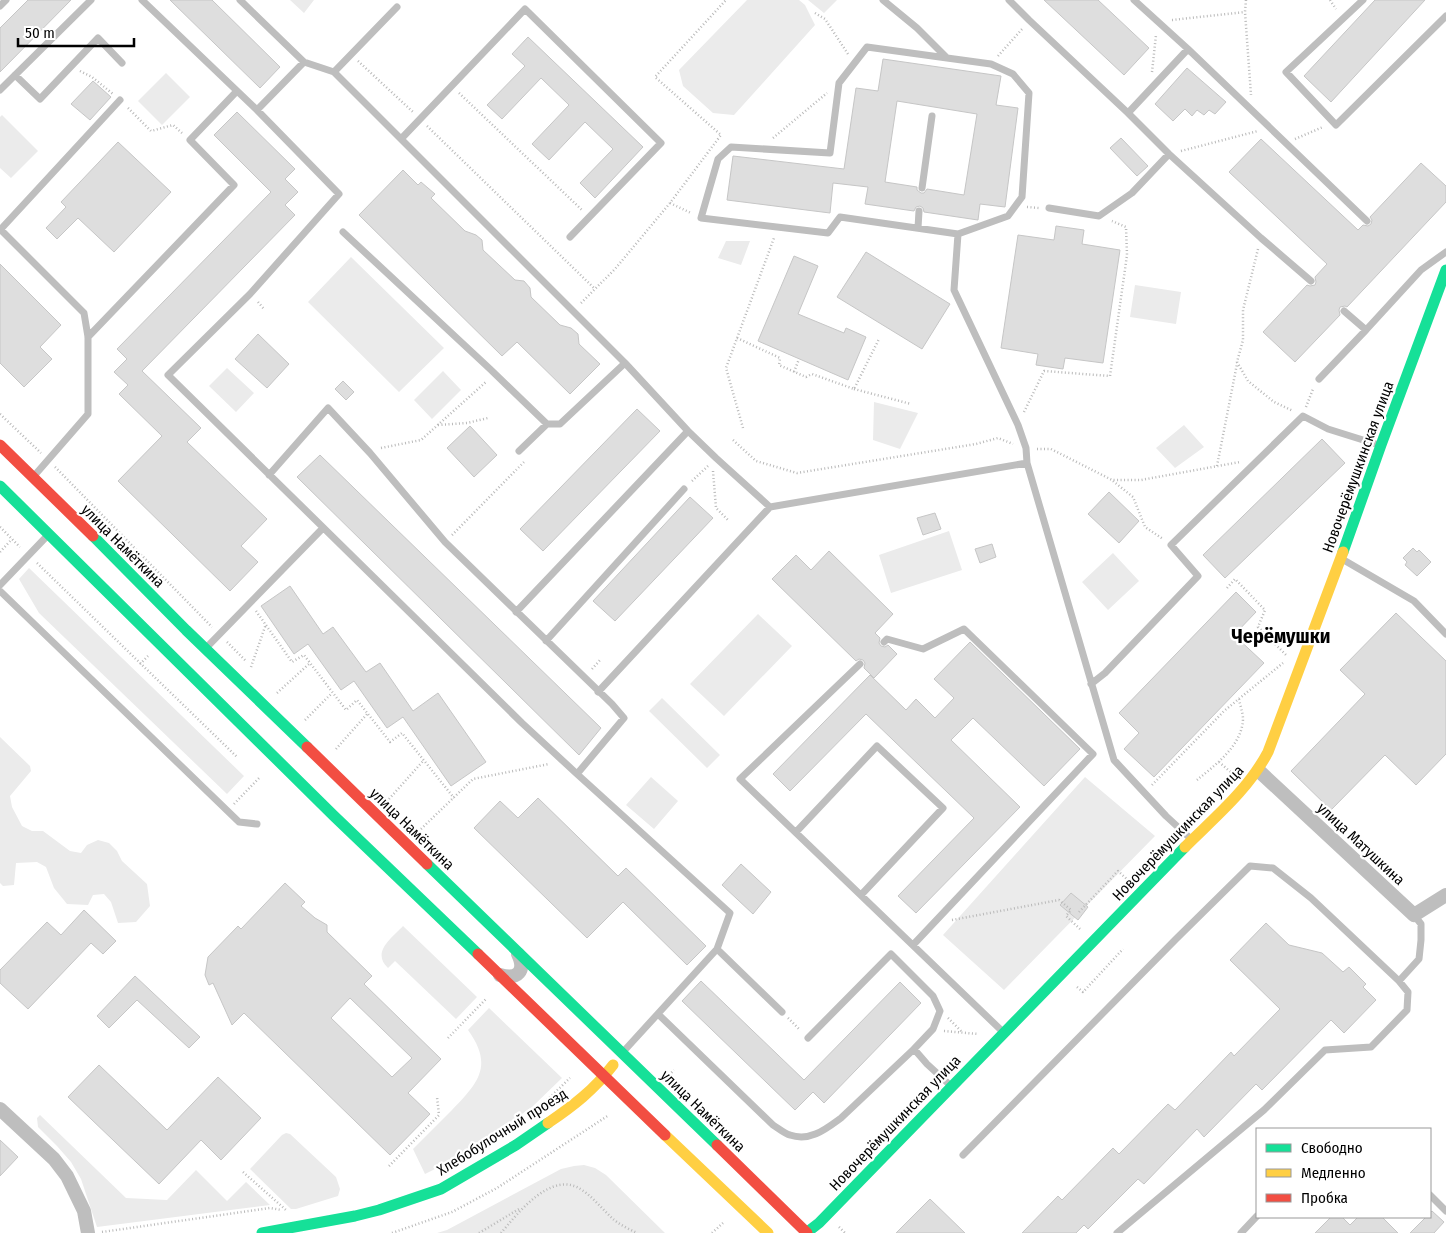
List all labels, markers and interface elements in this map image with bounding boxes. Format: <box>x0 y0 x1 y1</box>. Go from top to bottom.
scale bar <box>18 15 134 47</box>
text: 50 m <box>25 24 55 42</box>
street label: Новочерёмушкинская улица <box>1319 379 1397 555</box>
street label: улица Намёткина <box>78 501 168 591</box>
district label: Черёмушки <box>1232 624 1330 648</box>
street label: Новочерёмушкинская улица <box>1109 762 1247 904</box>
street label: улица Намёткина <box>366 784 458 874</box>
street label: улица Матушкина <box>1314 799 1408 889</box>
street label: Новочерёмушкинская улица <box>826 1052 964 1194</box>
street label: улица Намёткина <box>657 1066 749 1156</box>
street label: Хлебобулочный проезд <box>434 1085 570 1179</box>
legend <box>1256 1128 1431 1218</box>
text: Свободно <box>1301 1139 1363 1157</box>
text: Медленно <box>1301 1164 1366 1182</box>
text: Пробка <box>1301 1189 1348 1207</box>

